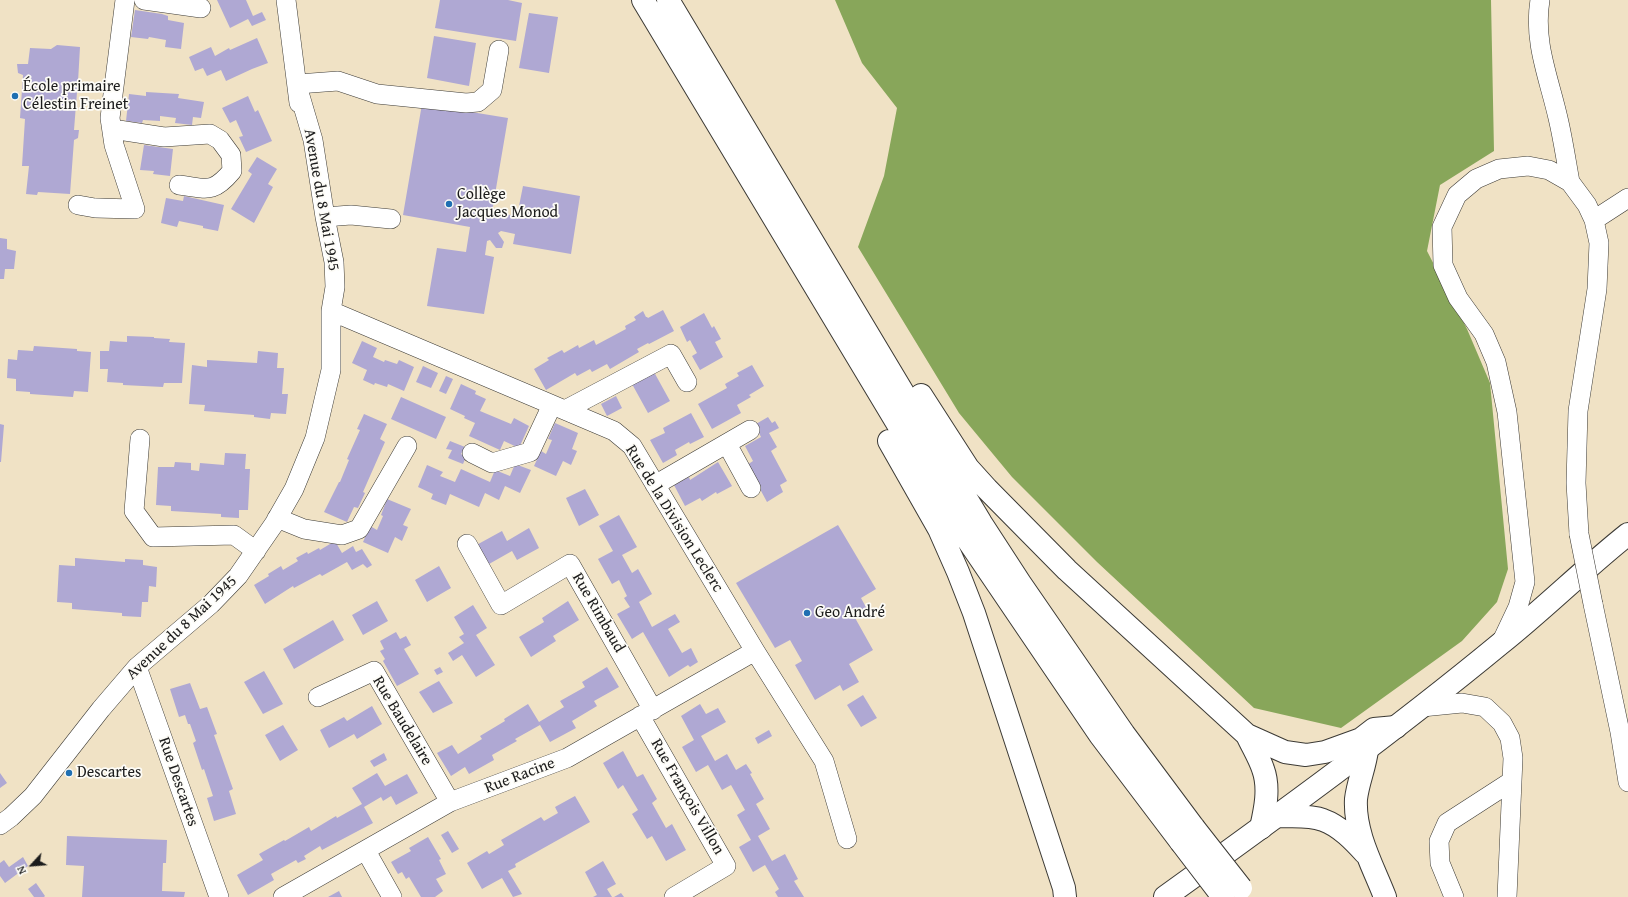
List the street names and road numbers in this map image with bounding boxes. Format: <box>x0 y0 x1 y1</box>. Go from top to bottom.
street label: Avenue du 8 Mai 1945 <box>299 127 343 273</box>
street label: Rue de la Division Leclerc <box>621 442 727 596</box>
street label: Rue Rimbaud <box>568 570 628 656</box>
street label: Avenue du 8 Mai 1945 <box>123 572 241 684</box>
street label: Rue Baudelaire <box>368 673 436 769</box>
street label: Rue Descartes <box>154 735 202 829</box>
street label: Rue François Villon <box>646 736 728 858</box>
street label: Rue Racine <box>482 754 558 798</box>

